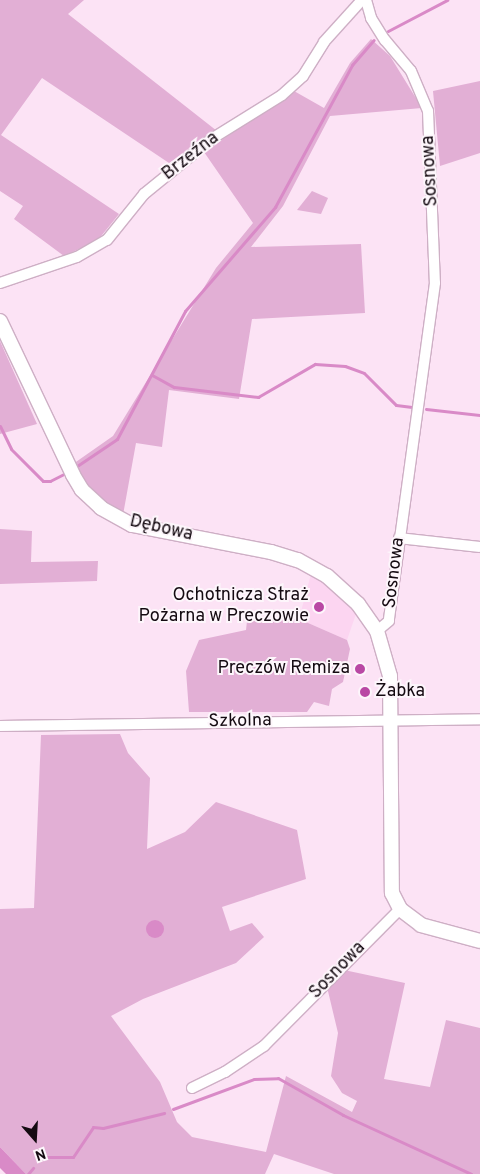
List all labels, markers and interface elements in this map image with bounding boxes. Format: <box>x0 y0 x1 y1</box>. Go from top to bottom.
street label: Brzeźna <box>158 128 224 186</box>
street label: Sosnowa <box>418 135 444 207</box>
street label: Dębowa <box>127 511 195 547</box>
street label: Sosnowa <box>380 536 410 610</box>
place label: Ochotnicza Straż Pożarna w Preczowie <box>138 586 309 628</box>
marker: Ochotnicza Straż Pożarna w Preczowie <box>313 601 325 613</box>
place label: Preczów Remiza <box>217 658 350 680</box>
marker: Preczów Remiza <box>354 663 366 675</box>
place label: Żabka <box>375 681 425 703</box>
marker: Żabka <box>359 686 371 698</box>
street label: Szkolna <box>208 711 272 733</box>
street label: Sosnowa <box>306 938 370 1004</box>
north arrow <box>10 1114 60 1164</box>
text: N <box>33 1144 48 1163</box>

